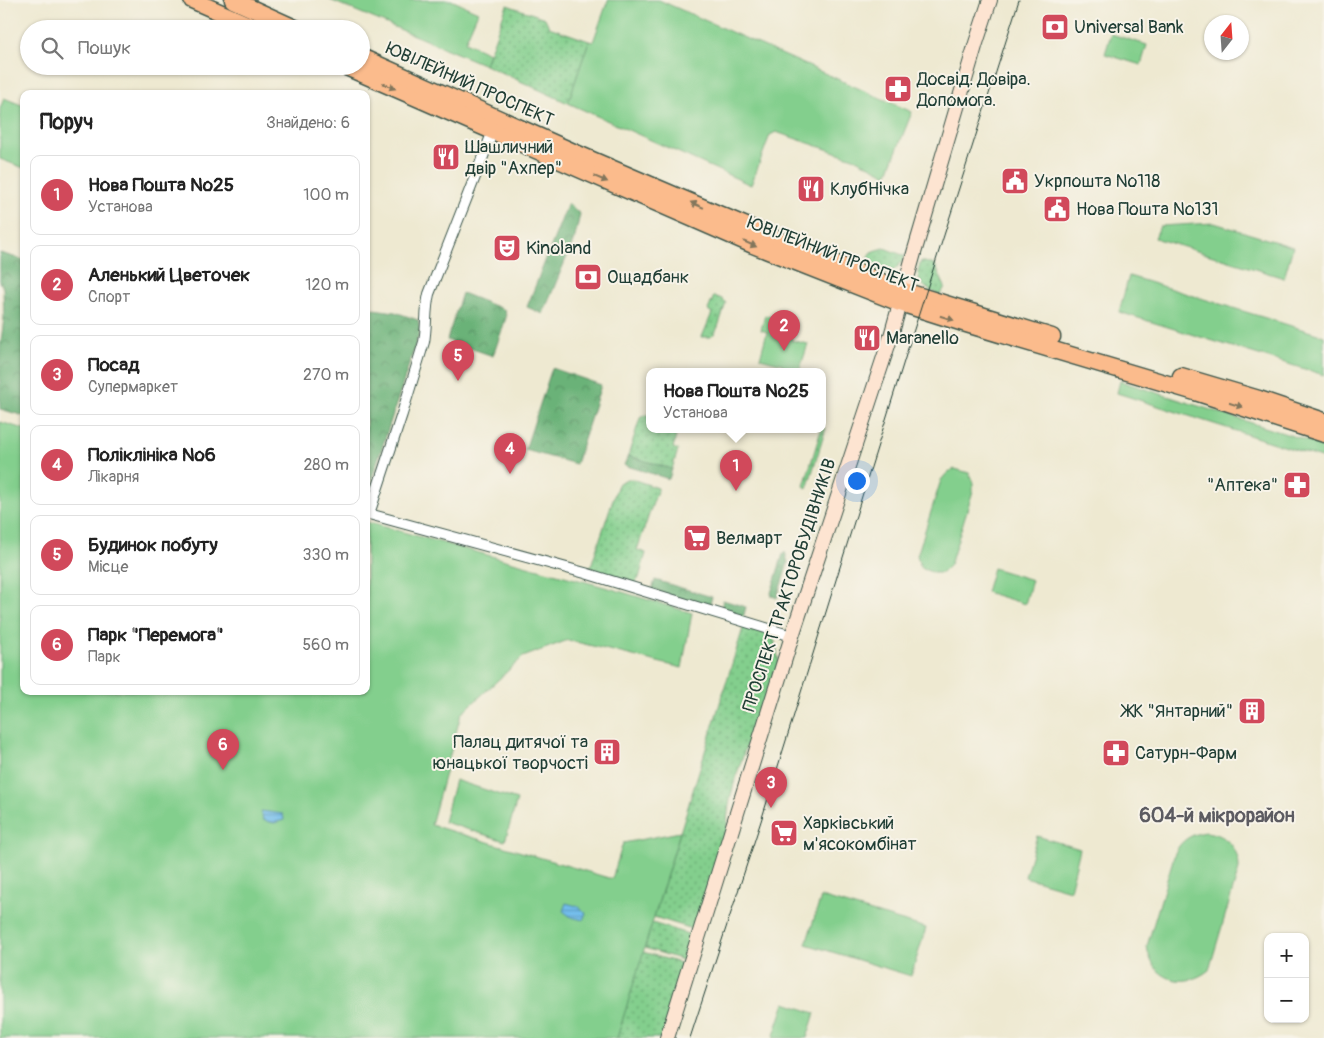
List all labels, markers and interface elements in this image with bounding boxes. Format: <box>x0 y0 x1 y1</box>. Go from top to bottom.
bank icon: Universal Bank <box>1040 12 1070 42</box>
north arrow <box>1204 15 1249 60</box>
place label: Universal Bank <box>1074 16 1184 39</box>
search box <box>20 20 370 75</box>
icon: search <box>38 34 66 62</box>
text: Пошук <box>78 36 131 60</box>
street label: ЮВІЛЕЙНИЙ ПРОСПЕКТ <box>382 37 557 132</box>
place label: Досвід. Довіра. Допомога. <box>916 68 1031 112</box>
pharmacy icon: Досвід. Довіра. Допомога. <box>883 74 913 104</box>
one-way arrow <box>382 82 396 90</box>
text: Поруч <box>40 109 93 136</box>
text: Знайдено: 6 <box>266 113 350 133</box>
place label: Шашличний двір "Ахпер" <box>465 136 562 180</box>
restaurant icon: Шашличний двір "Ахпер" <box>431 142 461 172</box>
public building icon: Укрпошта №118 <box>1000 166 1030 196</box>
place label: Укрпошта №118 <box>1034 170 1160 193</box>
text: Нова Пошта №25 <box>88 173 234 197</box>
restaurant icon: КлубНічка <box>796 174 826 204</box>
one-way arrow <box>594 175 609 183</box>
place label: КлубНічка <box>830 178 909 201</box>
text: 1 <box>54 185 60 205</box>
text: 100 m <box>303 185 349 205</box>
public building icon: Нова Пошта №131 <box>1042 194 1072 224</box>
text: Установа <box>88 197 153 217</box>
place label: Нова Пошта №131 <box>1076 198 1219 221</box>
one-way arrow <box>690 201 704 209</box>
street label: ЮВІЛЕЙНИЙ ПРОСПЕКТ <box>744 211 922 298</box>
theatre icon: Kinoland <box>492 233 522 263</box>
place label: Kinoland <box>526 237 591 260</box>
one-way arrow <box>743 240 757 248</box>
bank icon: Ощадбанк <box>573 262 603 292</box>
text: Аленький Цветочек <box>88 263 250 287</box>
place label: Ощадбанк <box>607 266 689 289</box>
text: 2 <box>53 275 61 295</box>
text: 120 m <box>305 275 349 295</box>
text: Спорт <box>88 287 130 307</box>
pin: 2 <box>768 310 800 351</box>
one-way arrow <box>939 314 954 322</box>
restaurant icon: Maranello <box>852 323 882 353</box>
place label: Maranello <box>886 327 959 350</box>
pin: 5 <box>442 340 474 381</box>
text: Посад <box>88 353 140 377</box>
text: 3 <box>53 365 61 385</box>
text: 270 m <box>303 365 349 385</box>
popup <box>646 368 826 433</box>
text: Супермаркет <box>88 377 178 397</box>
text: Нова Пошта №25 <box>663 379 809 403</box>
one-way arrow <box>1229 402 1244 410</box>
text: Установа <box>663 403 728 423</box>
pin: 4 <box>494 433 526 474</box>
text: Поліклініка №6 <box>88 443 216 467</box>
pin: 1 <box>720 450 752 491</box>
text: 4 <box>52 455 62 475</box>
text: 280 m <box>303 455 349 475</box>
street label: ПРОСПЕКТ ТРАКТОРОБУДІВНИКІВ <box>738 456 841 715</box>
text: Лікарня <box>88 467 139 487</box>
your location <box>844 468 870 494</box>
pharmacy icon: "Аптека" <box>1282 470 1312 500</box>
place label: "Аптека" <box>1207 474 1278 497</box>
supermarket icon: Велмарт <box>682 523 712 553</box>
place label: Велмарт <box>716 527 782 550</box>
text: Будинок побуту <box>88 533 218 557</box>
text: 5 <box>53 545 61 565</box>
text: 330 m <box>303 545 349 565</box>
text: Місце <box>88 557 128 577</box>
text: Парк "Перемога" <box>88 623 224 647</box>
text: 6 <box>52 635 62 655</box>
text: 560 m <box>302 635 349 655</box>
text: Парк <box>88 647 121 667</box>
building icon: ЖК "Янтарний" <box>1237 696 1267 726</box>
place label: ЖК "Янтарний" <box>1119 700 1233 723</box>
pin: 6 <box>207 729 239 770</box>
place label: Палац дитячої та юнацької творчості <box>432 731 588 775</box>
building icon: Палац дитячої та юнацької творчості <box>592 737 622 767</box>
pharmacy icon: Сатурн-Фарм <box>1101 738 1131 768</box>
place label: Сатурн-Фарм <box>1135 742 1237 765</box>
pin: 3 <box>755 767 787 808</box>
district label: 604-й мікрорайон <box>1139 803 1295 828</box>
place label: Харківський м'ясокомбінат <box>803 812 916 856</box>
supermarket icon: Харківський м'ясокомбінат <box>769 818 799 848</box>
map controls <box>1264 933 1309 1023</box>
button: + <box>1264 933 1309 978</box>
button: − <box>1264 978 1309 1023</box>

